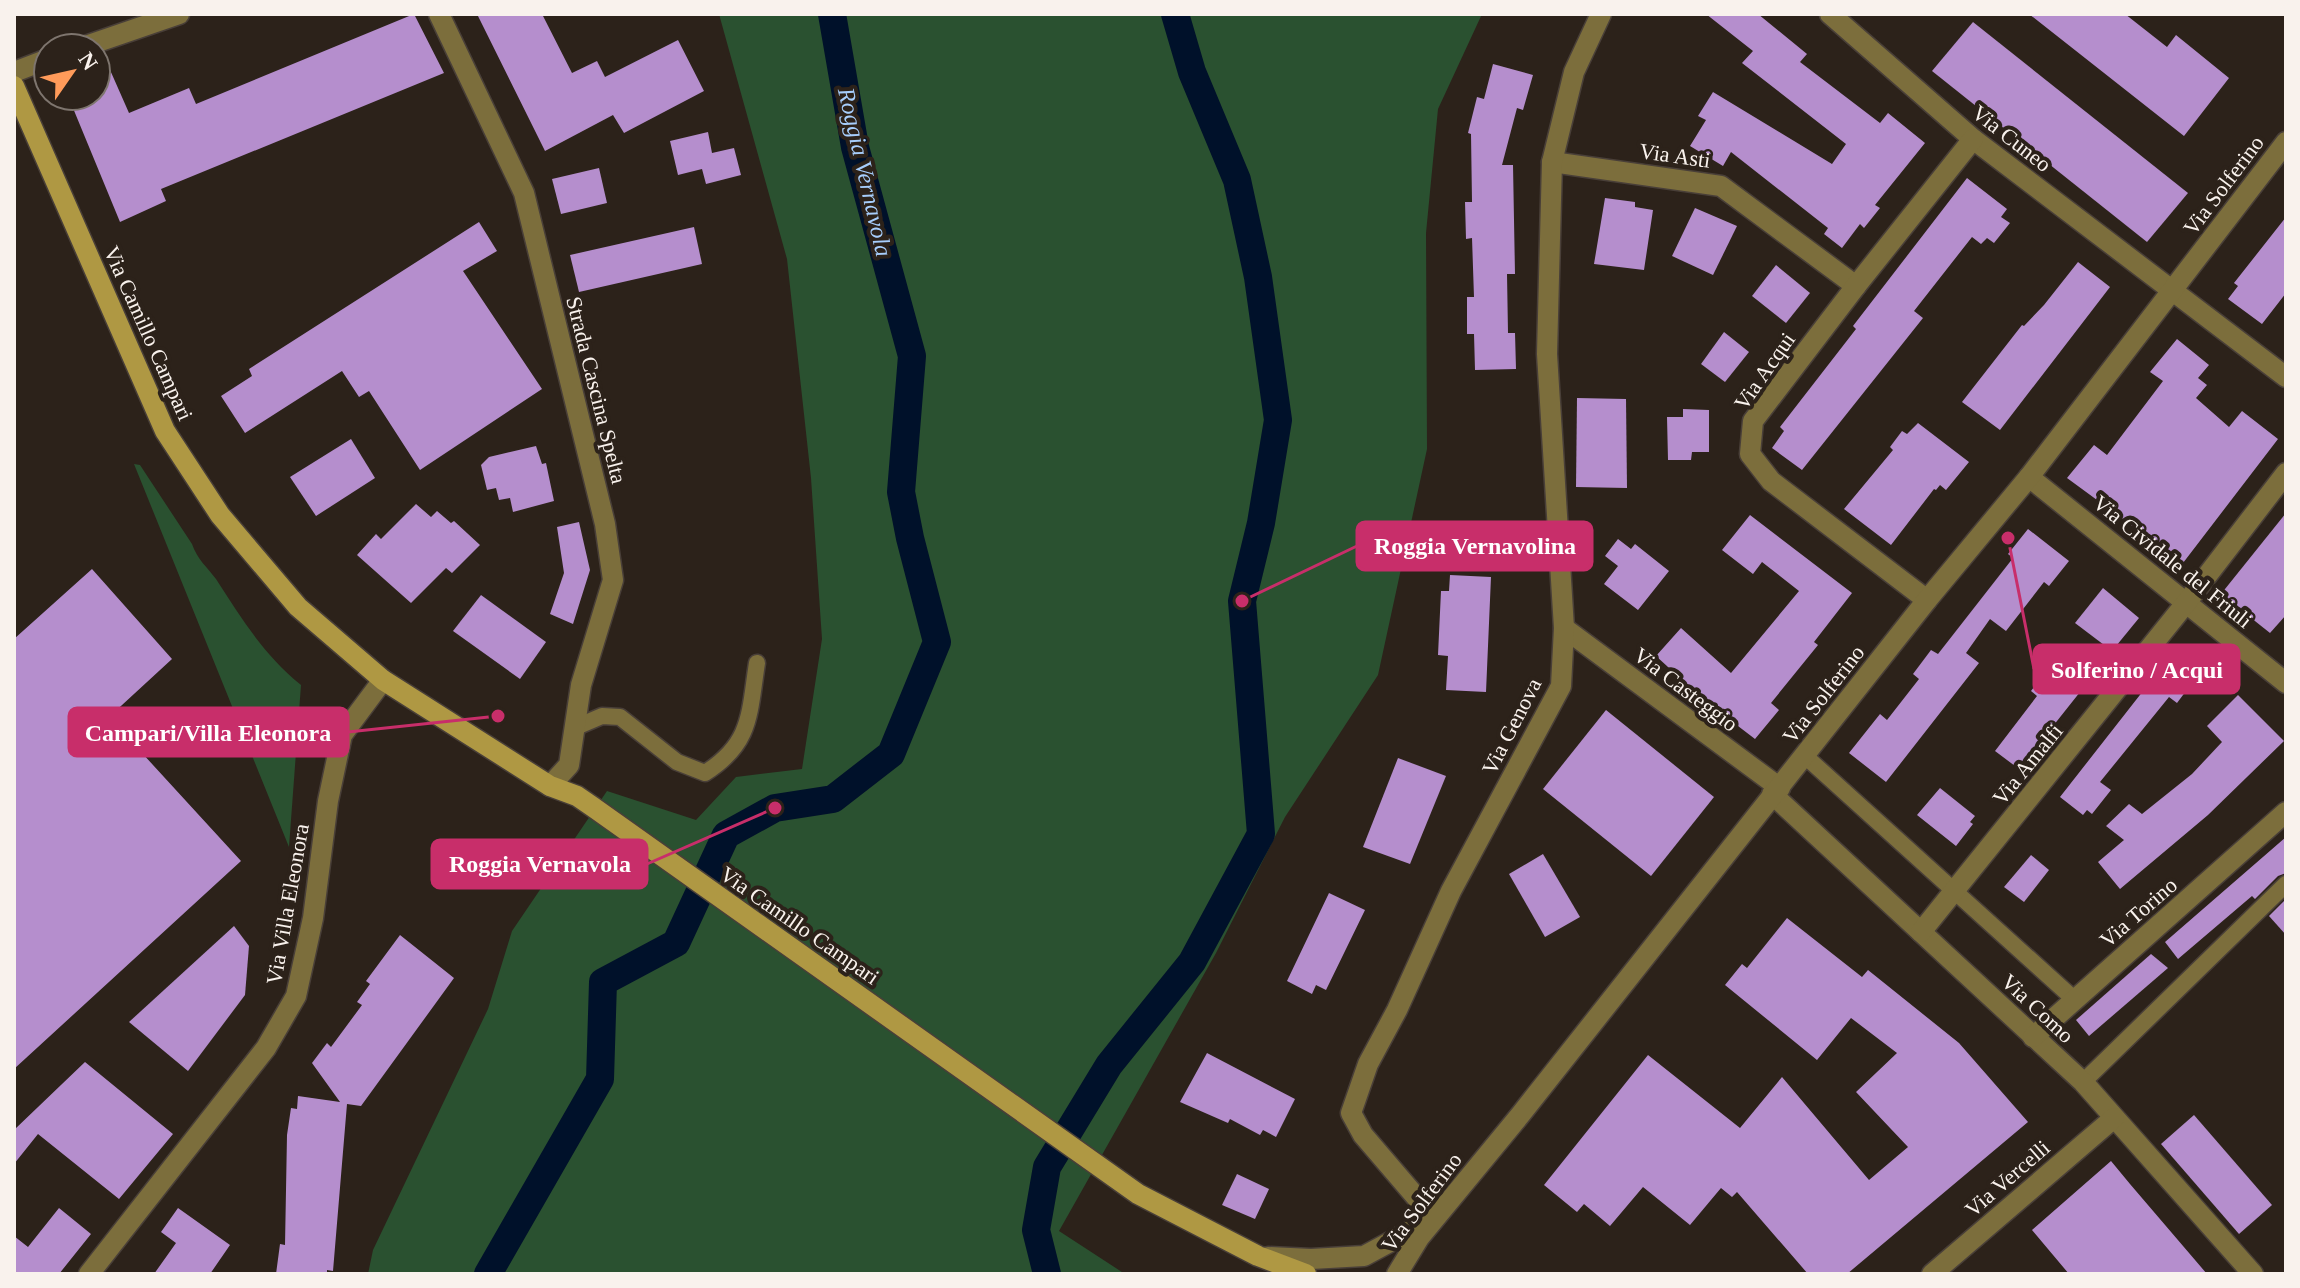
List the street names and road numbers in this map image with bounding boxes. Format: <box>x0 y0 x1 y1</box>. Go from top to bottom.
street label: Via Cuneo <box>1967 100 2056 177</box>
street label: Via Solferino <box>2178 131 2269 240</box>
street label: Via Asti <box>1638 138 1712 173</box>
street label: Via Camillo Campari <box>99 242 198 424</box>
street label: Strada Cascina Spelta <box>561 294 632 486</box>
street label: Via Acqui <box>1729 328 1800 415</box>
street label: Via Cividale del Friuli <box>2088 490 2257 633</box>
street label: Via Solferino <box>1777 640 1870 748</box>
street label: Via Casteggio <box>1629 642 1743 737</box>
street label: Via Genova <box>1477 674 1546 778</box>
street label: Via Amalfi <box>1987 719 2068 810</box>
street label: Via Villa Eleonora <box>261 821 314 987</box>
street label: Via Camillo Campari <box>716 861 884 990</box>
street label: Via Torino <box>2095 872 2182 953</box>
street label: Via Como <box>1996 969 2079 1048</box>
street label: Via Vercelli <box>1960 1135 2055 1222</box>
street label: Via Solferino <box>1376 1148 1467 1257</box>

